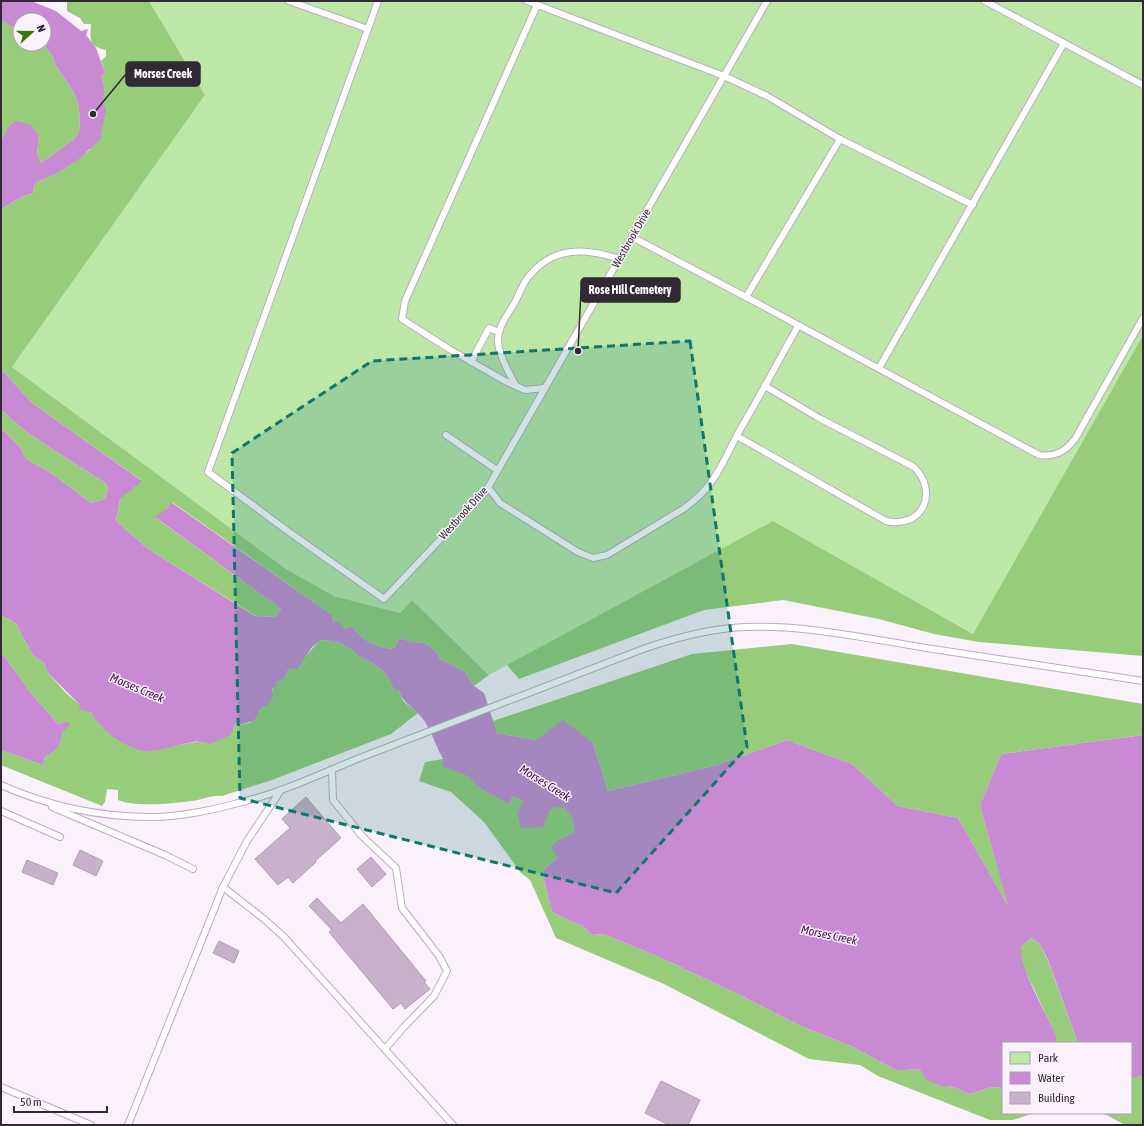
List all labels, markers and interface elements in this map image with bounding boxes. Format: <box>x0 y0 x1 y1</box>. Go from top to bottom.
north arrow <box>12 12 52 52</box>
text: N <box>35 23 48 34</box>
callout: Morses Creek <box>126 62 200 86</box>
text: Morses Creek <box>134 67 193 81</box>
street label: Westbrook Drive <box>609 206 653 270</box>
callout: Rose Hill Cemetery <box>581 278 680 302</box>
text: Rose Hill Cemetery <box>589 283 672 297</box>
street label: Westbrook Drive <box>436 484 490 542</box>
water label: Morses Creek <box>108 670 167 706</box>
water label: Morses Creek <box>517 762 574 804</box>
water label: Morses Creek <box>800 922 859 948</box>
legend <box>1002 1042 1132 1114</box>
text: Park <box>1038 1051 1059 1065</box>
text: Water <box>1038 1071 1065 1085</box>
scale bar <box>14 1088 107 1114</box>
text: Building <box>1038 1091 1076 1105</box>
text: 50 m <box>20 1095 42 1109</box>

